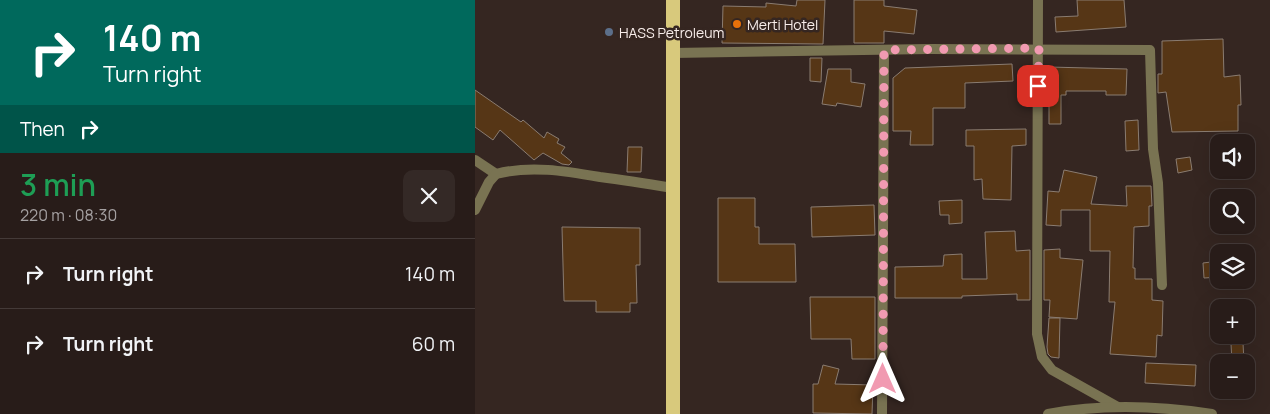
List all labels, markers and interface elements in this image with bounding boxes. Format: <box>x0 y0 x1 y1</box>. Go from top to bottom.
text: 140 m <box>103 14 201 62</box>
place label: Merti Hotel <box>747 15 818 34</box>
marker: Merti Hotel <box>731 18 743 30</box>
icon: right <box>20 20 85 85</box>
place label: HASS Petroleum <box>619 23 725 42</box>
marker: HASS Petroleum <box>603 26 615 38</box>
text: Turn right <box>103 59 201 89</box>
pin <box>1017 65 1059 107</box>
icon: arrive <box>1024 72 1052 100</box>
icon: right <box>75 115 103 143</box>
text: Then <box>20 116 65 142</box>
map controls <box>1210 134 1255 399</box>
button: sound <box>1210 134 1255 179</box>
text: 3 min <box>20 164 96 205</box>
button: close <box>403 170 455 222</box>
button: search <box>1210 189 1255 234</box>
text: 220 m · 08:30 <box>20 204 117 226</box>
button: layers <box>1210 244 1255 289</box>
icon: right <box>20 260 48 288</box>
text: Turn right <box>63 261 153 287</box>
text: 140 m <box>405 261 455 287</box>
button: + <box>1210 299 1255 344</box>
icon: right <box>20 330 48 358</box>
text: Turn right <box>63 331 153 357</box>
text: 60 m <box>412 331 455 357</box>
position arrow <box>856 352 908 404</box>
button: − <box>1210 354 1255 399</box>

